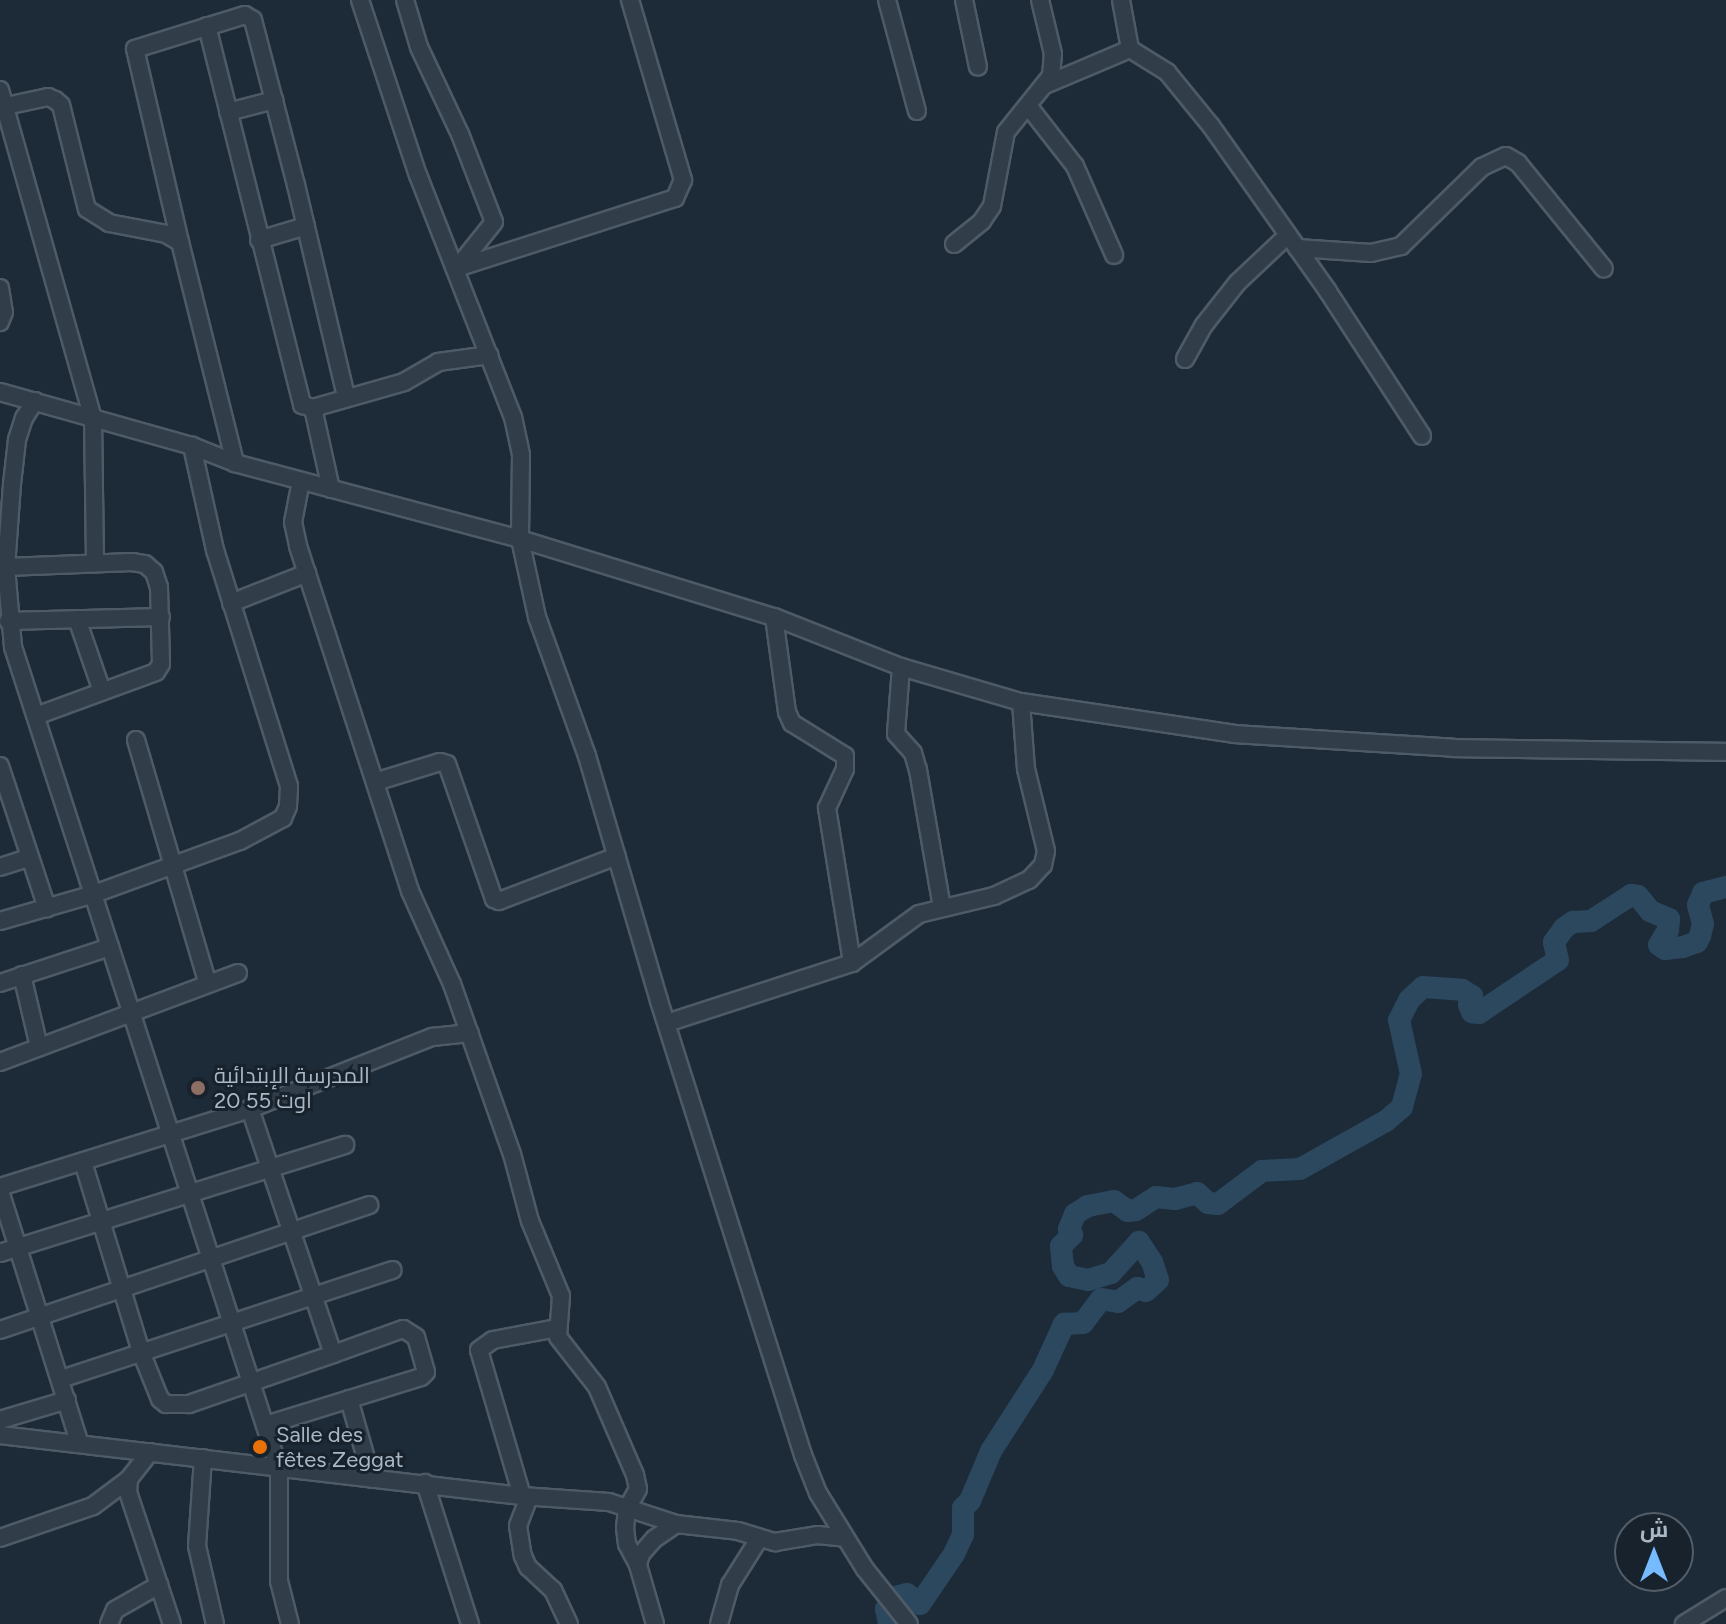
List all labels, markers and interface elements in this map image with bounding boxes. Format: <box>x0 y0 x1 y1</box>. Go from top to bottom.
place label: المدرسة الإبتدائية 20 اوت 55 <box>214 1062 370 1114</box>
marker: المدرسة الإبتدائية 20 اوت 55 <box>189 1079 207 1097</box>
place label: Salle des fêtes Zeggat <box>276 1421 404 1472</box>
marker: Salle des fêtes Zeggat <box>251 1438 269 1456</box>
north arrow <box>1614 1512 1694 1592</box>
text: ش <box>1640 1516 1668 1543</box>

